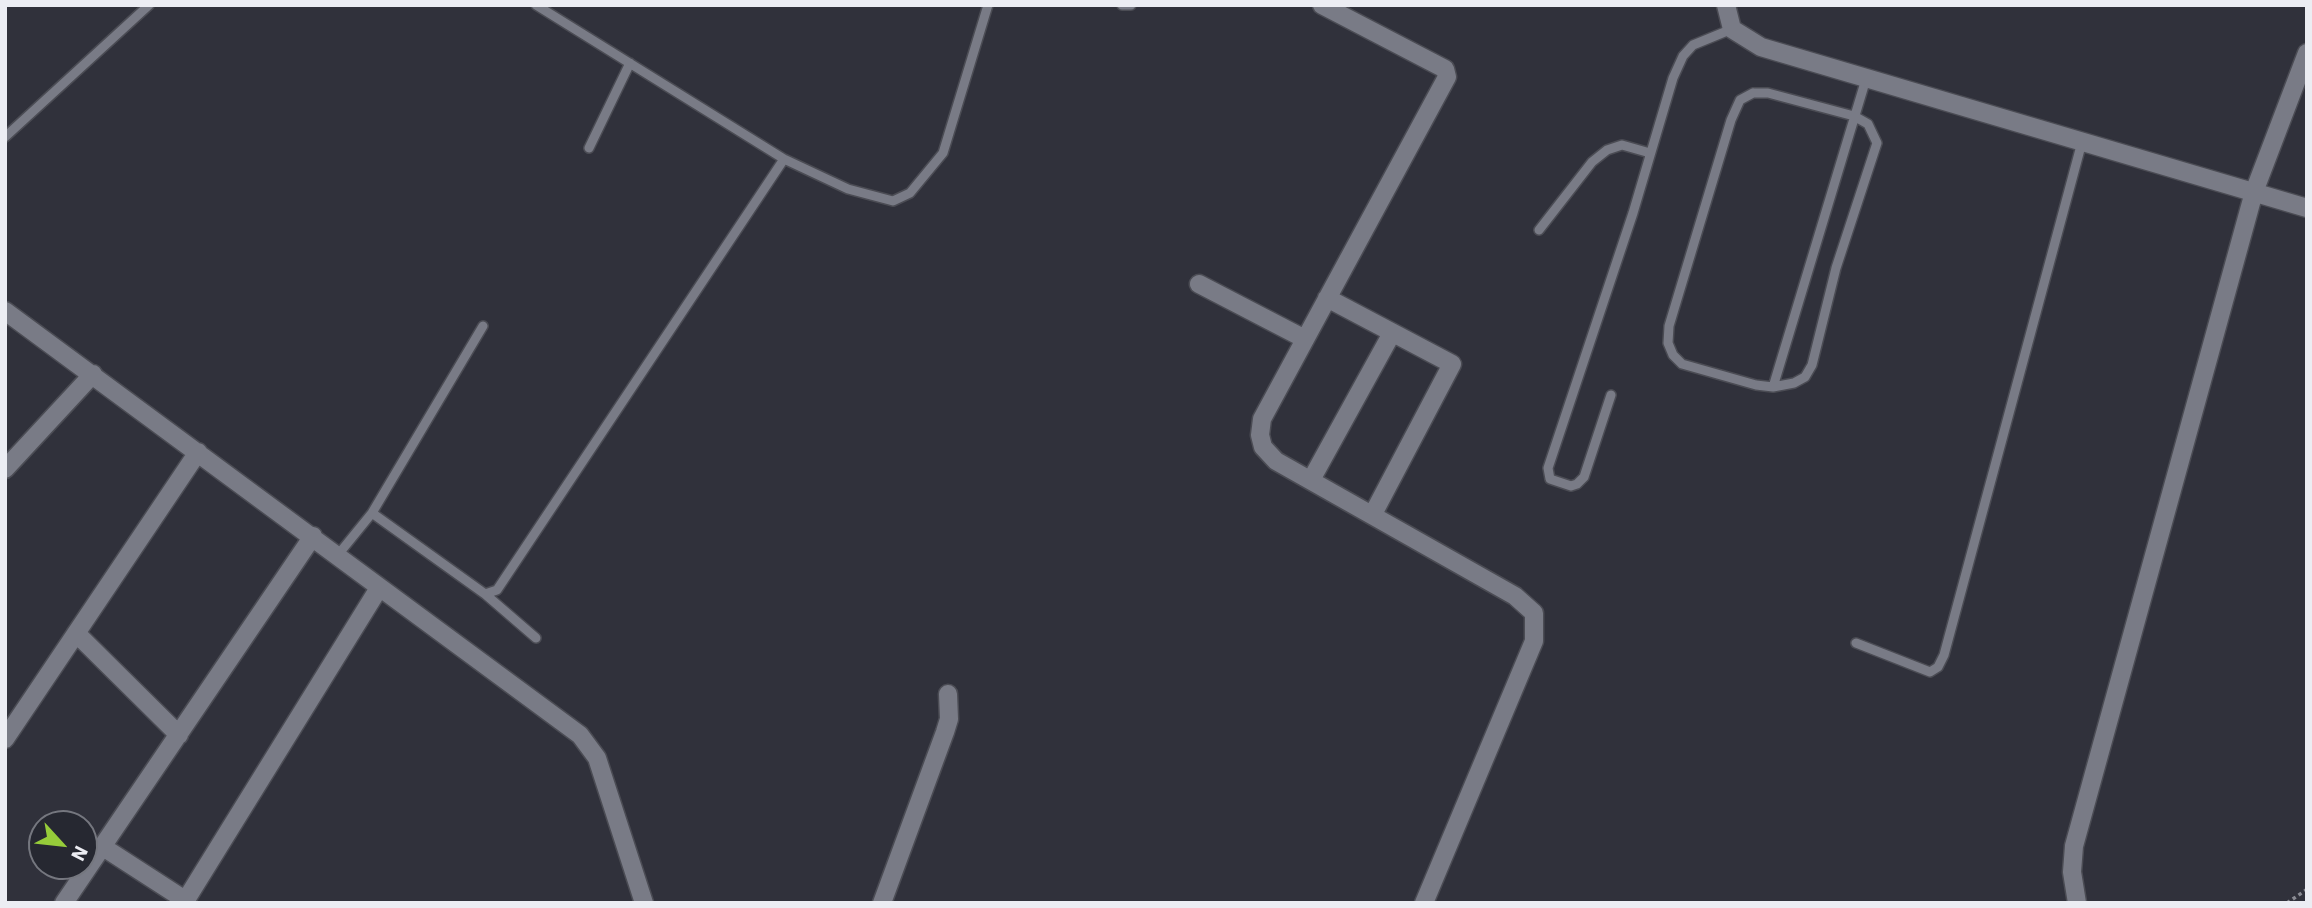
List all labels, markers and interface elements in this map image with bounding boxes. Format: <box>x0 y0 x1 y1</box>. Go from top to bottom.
north arrow <box>28 810 98 880</box>
text: N <box>66 842 94 865</box>

